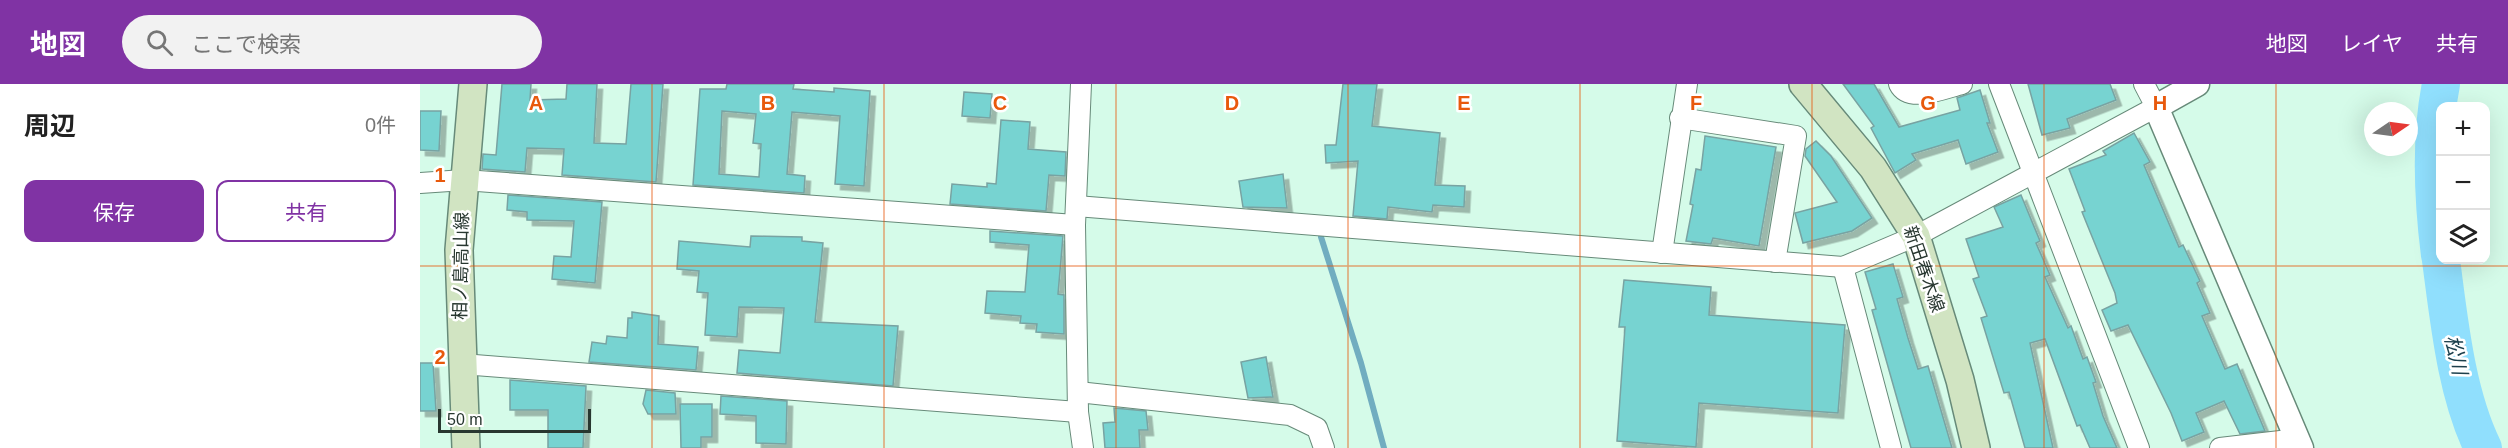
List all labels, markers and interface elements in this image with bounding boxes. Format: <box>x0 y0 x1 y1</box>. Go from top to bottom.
search box <box>122 15 542 69</box>
icon: search <box>143 26 176 59</box>
text: 地図 <box>30 29 86 60</box>
text: ここで検索 <box>191 32 301 57</box>
text: 地図 <box>2266 32 2308 55</box>
text: レイヤ <box>2341 32 2403 55</box>
text: 共有 <box>2436 32 2478 55</box>
text: A <box>529 92 543 114</box>
text: B <box>761 92 775 114</box>
text: C <box>993 92 1007 114</box>
text: D <box>1225 92 1239 114</box>
text: E <box>1457 92 1471 114</box>
text: F <box>1690 92 1702 114</box>
text: G <box>1920 92 1936 114</box>
text: H <box>2153 92 2167 114</box>
north arrow <box>2364 102 2418 156</box>
map controls <box>2436 102 2490 264</box>
button: + <box>2436 102 2490 156</box>
text: 周辺 <box>24 111 76 141</box>
text: 0件 <box>365 114 396 136</box>
button: − <box>2436 156 2490 210</box>
text: 1 <box>434 164 446 186</box>
button: 保存 <box>24 180 204 242</box>
button: 共有 <box>216 180 396 242</box>
button: layers <box>2436 210 2490 264</box>
street label: 相ノ島高山線 <box>450 212 472 320</box>
street label: 新田春木線 <box>1900 223 1948 315</box>
water label: 松川 <box>2441 333 2472 379</box>
text: 2 <box>434 346 446 368</box>
scale bar <box>438 406 591 434</box>
text: 50 m <box>447 411 483 428</box>

